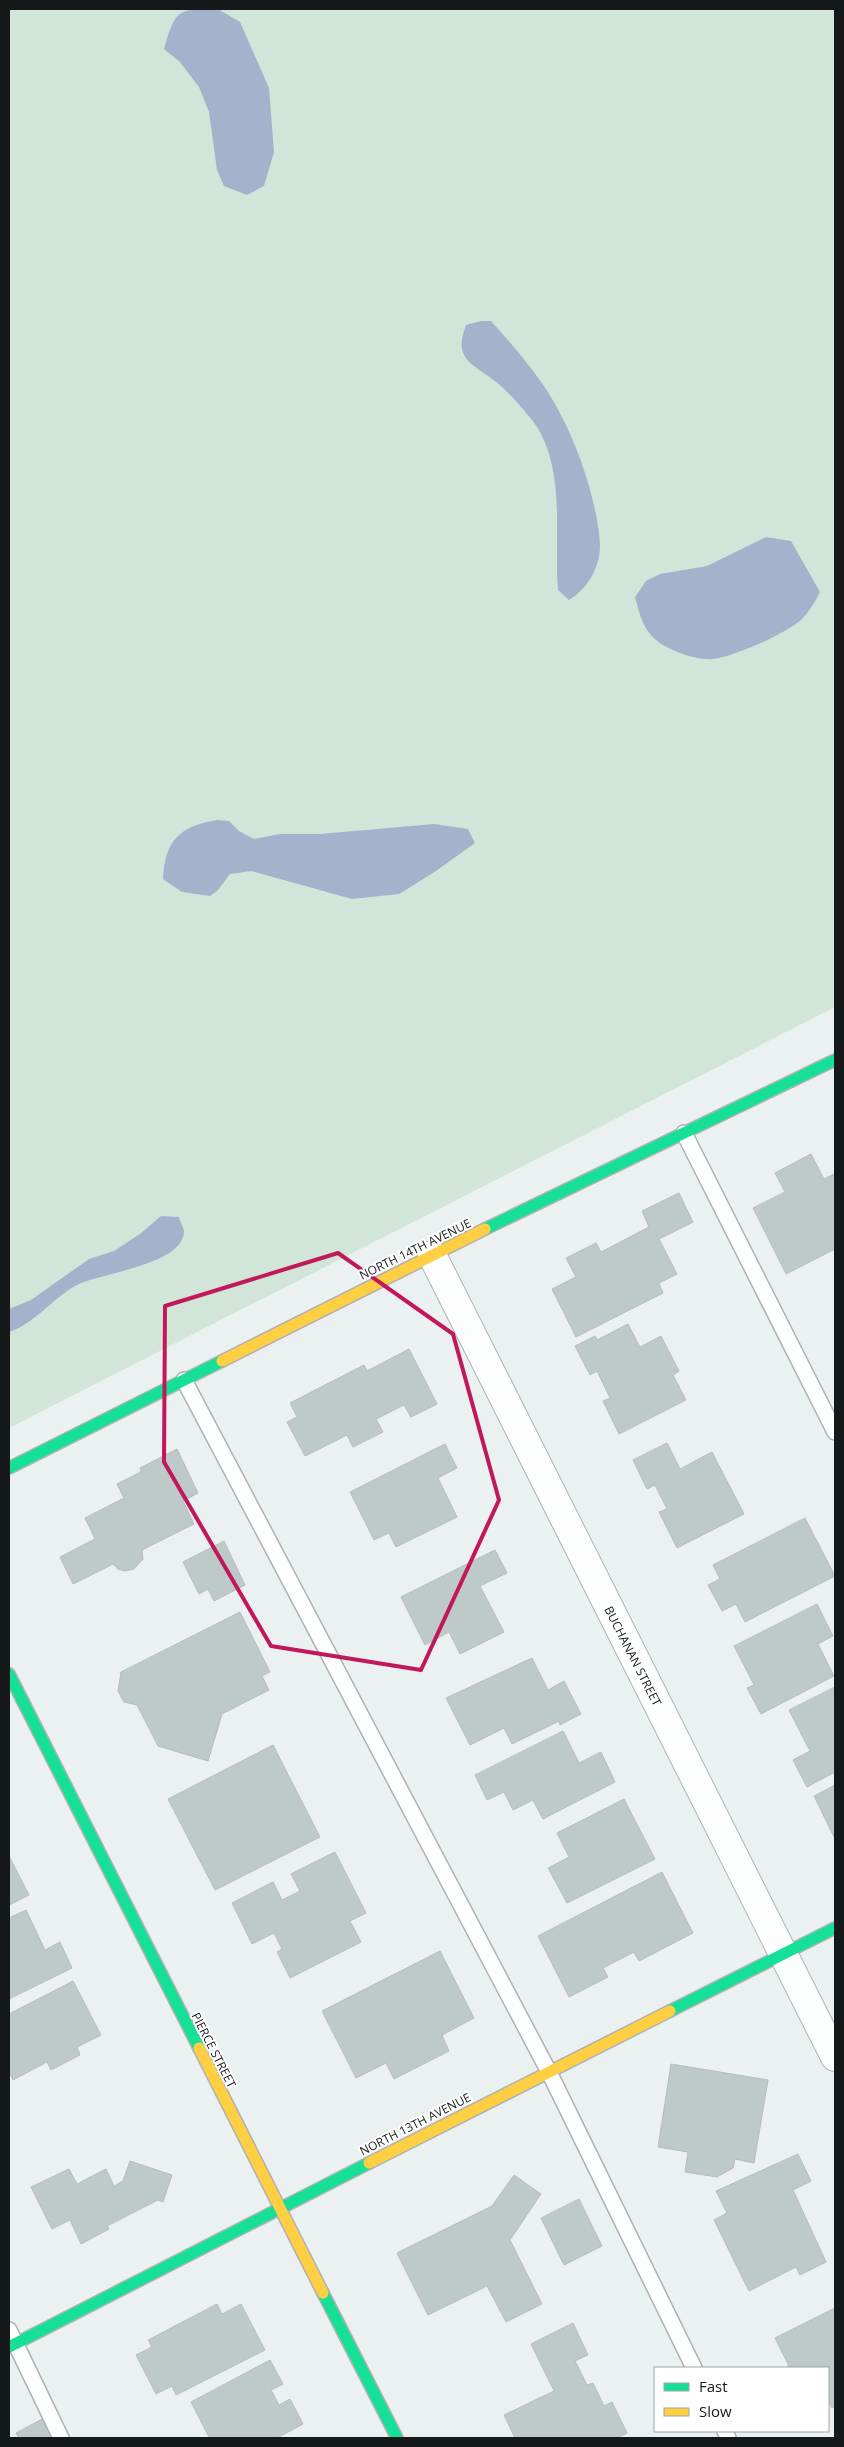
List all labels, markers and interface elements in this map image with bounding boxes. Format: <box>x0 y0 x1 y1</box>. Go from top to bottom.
street label: NORTH 14TH AVENUE <box>356 1215 474 1283</box>
street label: BUCHANAN STREET <box>600 1603 666 1709</box>
street label: PIERCE STREET <box>188 2009 240 2091</box>
street label: NORTH 13TH AVENUE <box>357 2089 473 2159</box>
legend <box>654 2367 829 2432</box>
text: Fast <box>699 2376 728 2396</box>
text: Slow <box>699 2401 732 2421</box>

